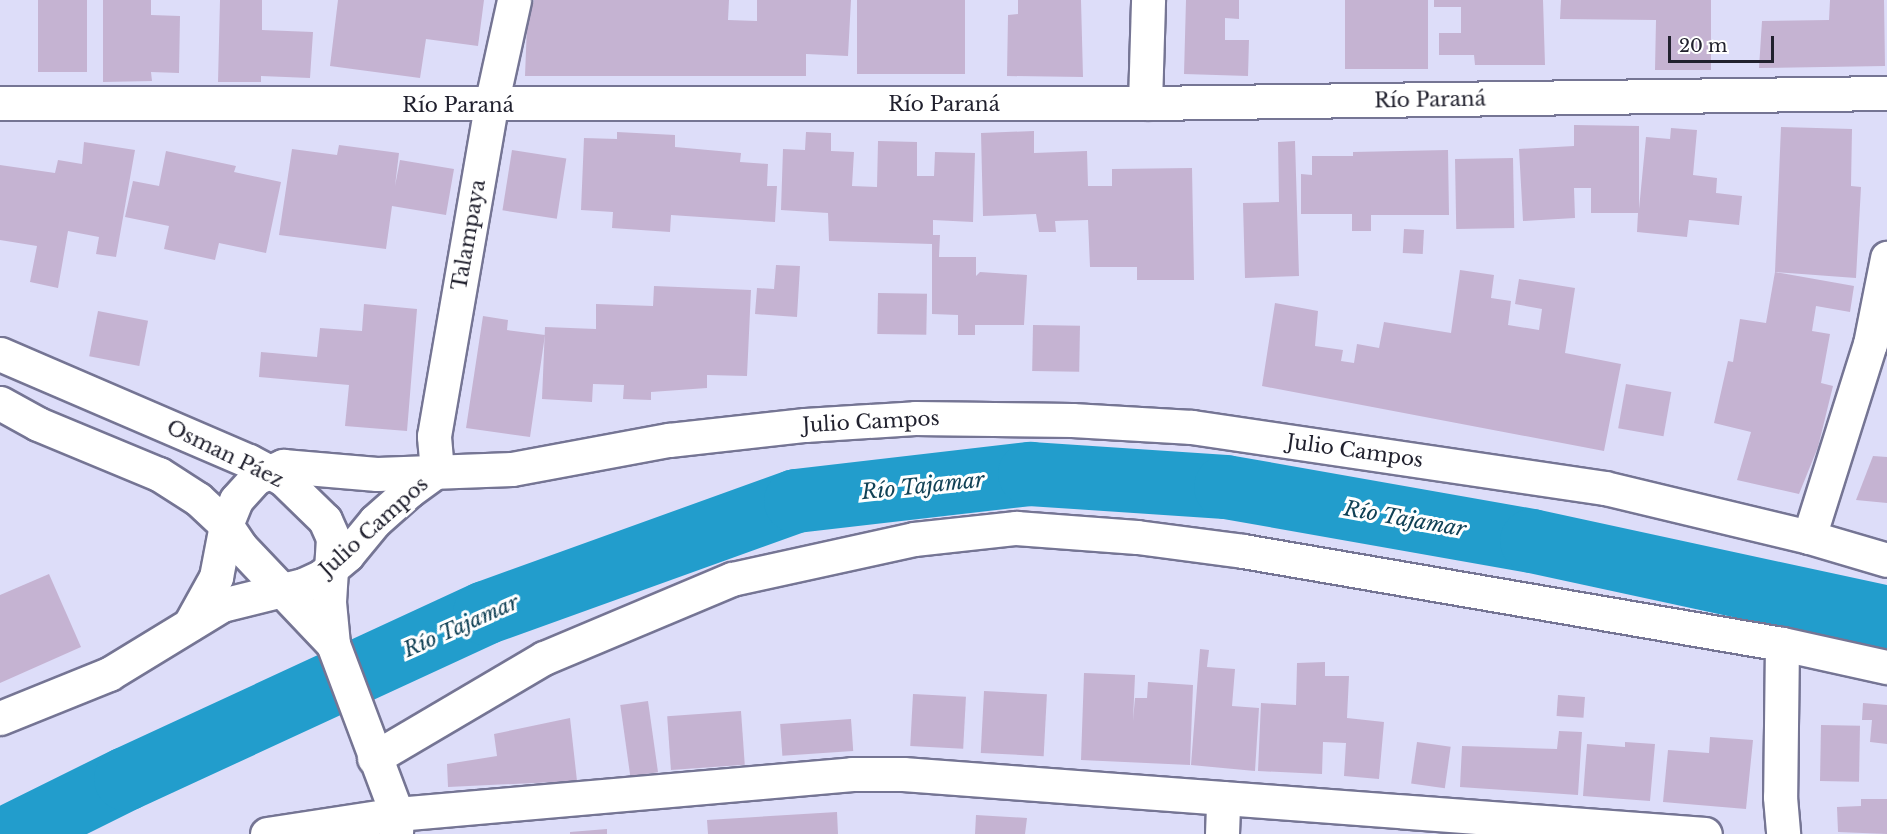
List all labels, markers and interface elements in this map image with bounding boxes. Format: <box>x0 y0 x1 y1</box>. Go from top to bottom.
scale bar <box>1671 24 1778 62</box>
text: 20 m <box>1679 35 1727 57</box>
street label: Río Paraná <box>1374 87 1486 113</box>
street label: Río Paraná <box>888 92 1000 116</box>
street label: Río Paraná <box>402 93 514 117</box>
street label: Talampaya <box>447 178 491 292</box>
street label: Julio Campos <box>802 406 940 438</box>
street label: Osman Páez <box>163 415 287 493</box>
street label: Julio Campos <box>1285 430 1425 472</box>
water label: Río Tajamar <box>860 467 986 505</box>
street label: Julio Campos <box>315 472 433 582</box>
water label: Río Tajamar <box>1342 496 1468 542</box>
water label: Río Tajamar <box>399 589 523 663</box>

